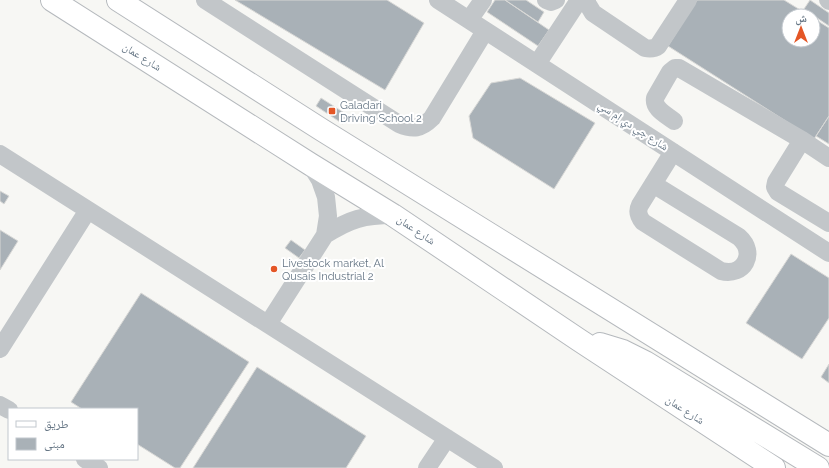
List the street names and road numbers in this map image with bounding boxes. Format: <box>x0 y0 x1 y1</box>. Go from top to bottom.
street label: شارع عمان <box>120 40 164 74</box>
street label: شارع جي دي إم سي <box>595 99 670 155</box>
street label: شارع عمان <box>395 213 437 247</box>
street label: شارع عمان <box>663 393 707 427</box>

